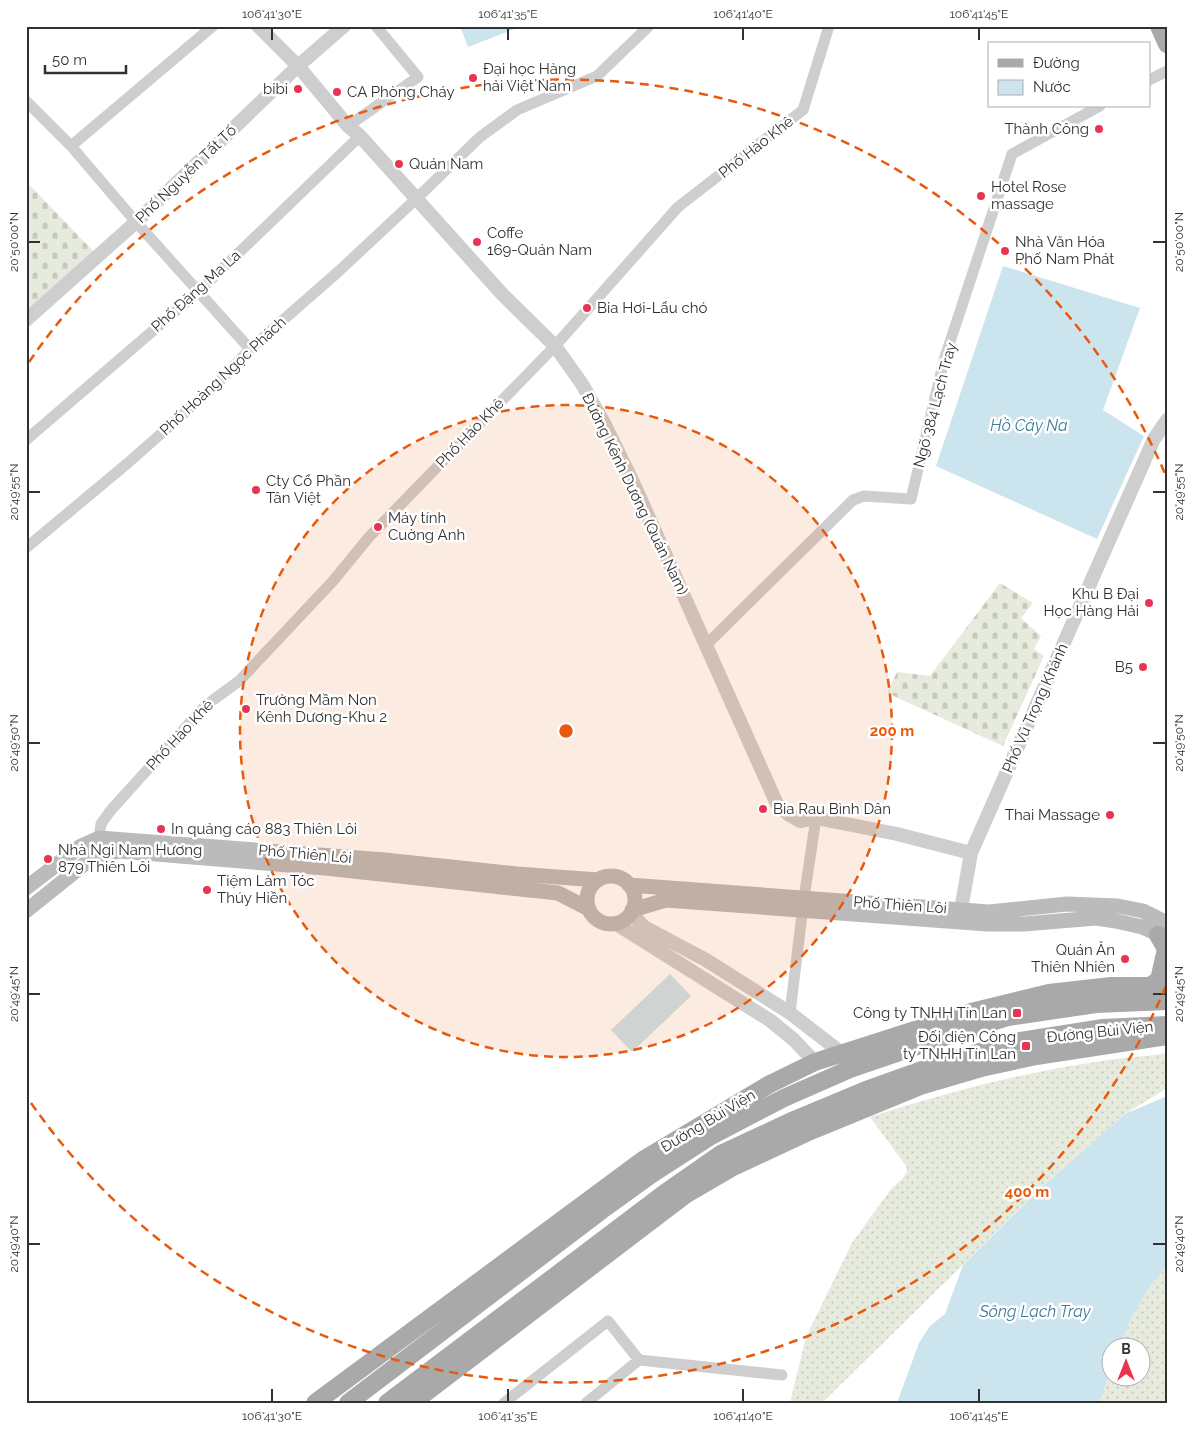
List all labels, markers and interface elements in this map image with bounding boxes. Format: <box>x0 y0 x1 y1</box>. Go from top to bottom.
text: 106°41'30"E <box>242 7 302 21</box>
text: 106°41'35"E <box>478 7 538 21</box>
text: 106°41'40"E <box>713 7 773 21</box>
text: 106°41'45"E <box>950 7 1008 21</box>
scale bar <box>45 42 126 74</box>
legend <box>988 42 1150 108</box>
text: 50 m <box>52 51 87 69</box>
text: Đường <box>1033 54 1080 72</box>
place label: Đại học Hàng hải Việt Nam <box>483 60 576 95</box>
marker: Đại học Hàng hải Việt Nam <box>467 72 479 84</box>
text: Nước <box>1033 78 1071 96</box>
place label: bibi <box>263 80 288 98</box>
marker: bibi <box>292 83 304 95</box>
place label: CA Phòng Cháy <box>347 83 455 101</box>
marker: CA Phòng Cháy <box>331 86 343 98</box>
street label: Phố Hào Khê <box>715 112 797 182</box>
place label: Thành Công <box>1004 120 1089 138</box>
street label: Phố Nguyễn Tất Tố <box>132 121 240 227</box>
marker: Thành Công <box>1093 123 1105 135</box>
place label: Quán Nam <box>409 155 483 173</box>
marker: Quán Nam <box>393 158 405 170</box>
place label: Hotel Rose massage <box>991 178 1067 213</box>
marker: Hotel Rose massage <box>975 190 987 202</box>
text: 20°50'00"N <box>7 212 21 272</box>
text: 20°50'00"N <box>1172 212 1186 272</box>
place label: Coffe 169-Quán Nam <box>487 224 592 259</box>
place label: Nhà Văn Hóa Phố Nam Phát <box>1015 233 1114 268</box>
marker: Coffe 169-Quán Nam <box>471 236 483 248</box>
marker: Nhà Văn Hóa Phố Nam Phát <box>999 245 1011 257</box>
street label: Phố Đặng Ma La <box>148 246 244 336</box>
place label: Bia Hơi-Lẩu chó <box>597 299 707 317</box>
marker: Bia Hơi-Lẩu chó <box>581 302 593 314</box>
street label: Phố Hoàng Ngọc Phách <box>156 313 290 439</box>
street label: Ngõ 384 Lạch Tray <box>910 340 960 470</box>
street label: Đường Kênh Dương (Quán Nam) <box>578 390 692 598</box>
street label: Phố Hào Khê <box>432 394 508 472</box>
water label: Hồ Cây Na <box>990 416 1068 435</box>
text: 20°49'55"N <box>7 464 21 520</box>
text: 20°49'55"N <box>1172 464 1186 520</box>
place label: Cty Cổ Phần Tân Việt <box>266 472 351 507</box>
marker: Cty Cổ Phần Tân Việt <box>250 484 262 496</box>
place label: Máy tính Cuờng Anh <box>388 509 465 544</box>
marker: Máy tính Cuờng Anh <box>372 521 384 533</box>
place label: Khu B Đại Học Hàng Hải <box>1044 585 1139 620</box>
marker: Khu B Đại Học Hàng Hải <box>1143 597 1155 609</box>
street label: Phố Vũ Trọng Khánh <box>998 640 1072 776</box>
place label: B5 <box>1115 658 1133 676</box>
marker: B5 <box>1137 661 1149 673</box>
place label: Trường Mầm Non Kênh Dương-Khu 2 <box>256 691 387 726</box>
street label: Phố Hào Khê <box>143 696 217 774</box>
marker: Trường Mầm Non Kênh Dương-Khu 2 <box>240 703 252 715</box>
text: 20°49'50"N <box>7 714 21 772</box>
text: 20°49'50"N <box>1172 714 1186 772</box>
centre of rings <box>557 722 575 740</box>
text: 200 m <box>870 722 914 740</box>
place label: Bia Rau Bình Dân <box>773 800 891 818</box>
marker: Bia Rau Bình Dân <box>757 803 769 815</box>
place label: Thai Massage <box>1005 806 1100 824</box>
marker: Thai Massage <box>1104 809 1116 821</box>
place label: In quảng cáo 883 Thiên Lôi <box>171 820 357 838</box>
marker: In quảng cáo 883 Thiên Lôi <box>155 823 167 835</box>
place label: Nhà Ngỉ Nam Hương 879 Thiên Lôi <box>58 841 202 876</box>
street label: Phố Thiên Lôi <box>258 841 352 867</box>
marker: Nhà Ngỉ Nam Hương 879 Thiên Lôi <box>42 853 54 865</box>
place label: Tiệm Làm Tóc Thúy Hiền <box>217 872 315 907</box>
marker: Tiệm Làm Tóc Thúy Hiền <box>201 884 213 896</box>
street label: Phố Thiên Lôi <box>853 893 947 917</box>
place label: Quán Ăn Thiên Nhiên <box>1031 941 1115 976</box>
marker: Quán Ăn Thiên Nhiên <box>1119 953 1131 965</box>
text: 20°49'45"N <box>7 966 21 1022</box>
text: 20°49'45"N <box>1172 966 1186 1022</box>
place label: Công ty TNHH Tín Lan <box>853 1004 1007 1022</box>
marker: Công ty TNHH Tín Lan <box>1011 1007 1023 1019</box>
street label: Đường Bùi Viện <box>1046 1017 1154 1047</box>
place label: Đối diện Công ty TNHH Tín Lan <box>903 1028 1016 1063</box>
marker: Đối diện Công ty TNHH Tín Lan <box>1020 1040 1032 1052</box>
street label: Đường Bùi Viện <box>658 1086 758 1156</box>
text: 400 m <box>1005 1183 1049 1201</box>
text: 20°49'40"N <box>7 1216 21 1272</box>
text: 20°49'40"N <box>1172 1216 1186 1272</box>
water label: Sông Lạch Tray <box>978 1302 1092 1321</box>
north arrow <box>1100 1336 1150 1386</box>
text: B <box>1121 1341 1131 1357</box>
text: 106°41'30"E <box>242 1409 302 1423</box>
text: 106°41'35"E <box>478 1409 538 1423</box>
text: 106°41'40"E <box>713 1409 773 1423</box>
text: 106°41'45"E <box>950 1409 1008 1423</box>

